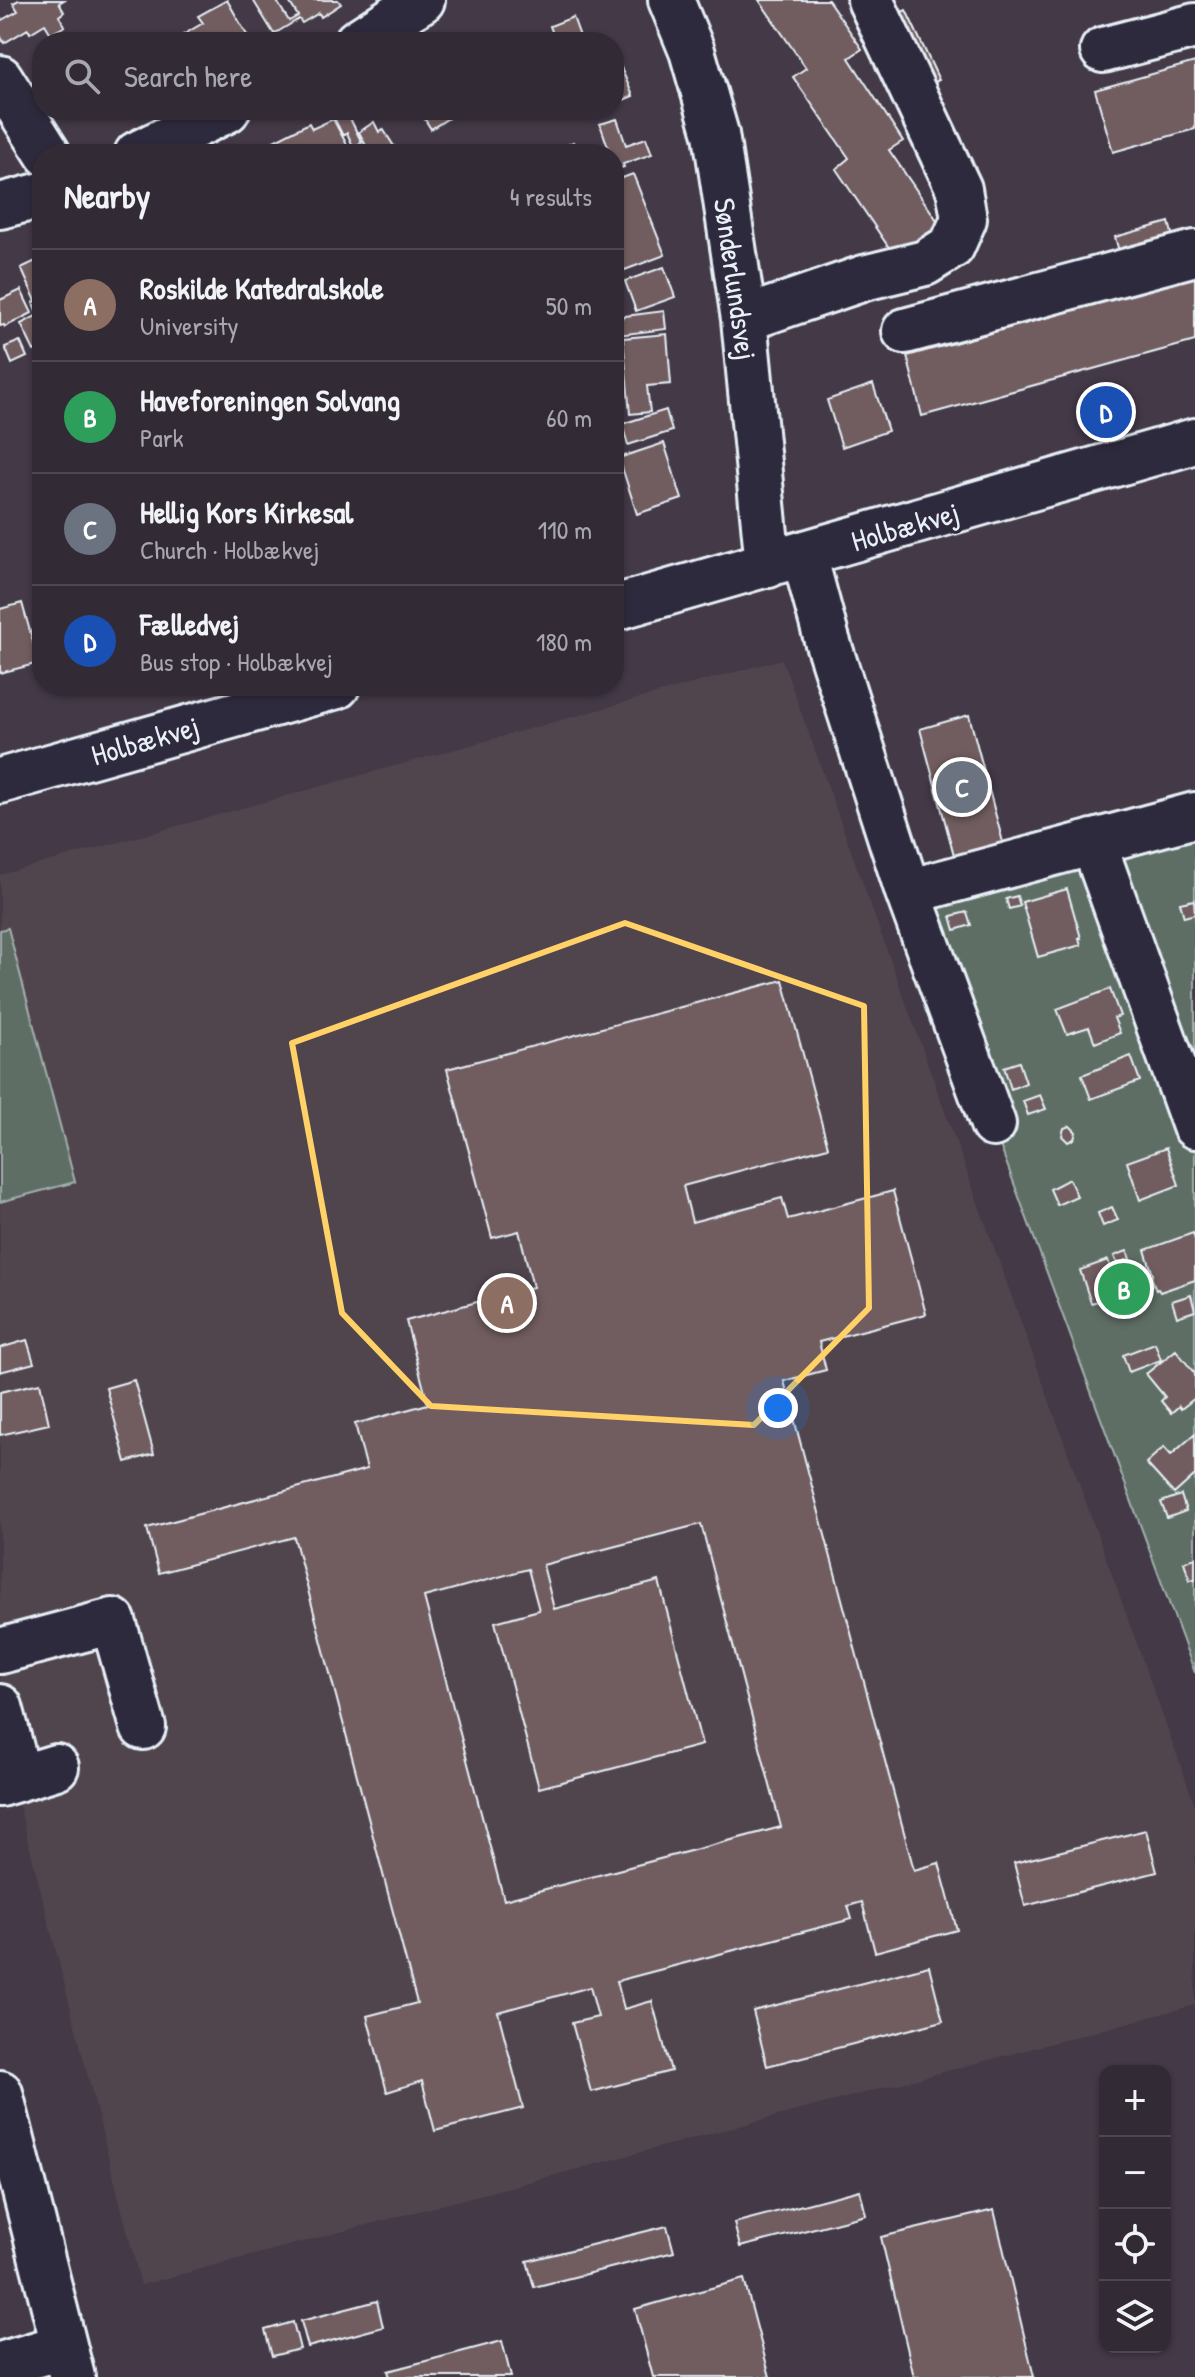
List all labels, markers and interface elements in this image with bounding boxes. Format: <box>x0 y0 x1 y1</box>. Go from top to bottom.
search box <box>32 32 624 120</box>
icon: search <box>60 54 104 98</box>
text: Search here <box>124 56 252 96</box>
text: Nearby <box>64 173 150 219</box>
text: 4 results <box>510 179 592 214</box>
street label: Sønderlundsvej <box>705 196 767 362</box>
text: Roskilde Katedralskole <box>140 268 384 308</box>
text: A <box>84 288 96 323</box>
text: 50 m <box>546 288 592 323</box>
text: University <box>140 308 238 343</box>
text: Haveforeningen Solvang <box>140 380 400 420</box>
pin: D <box>1080 382 1132 442</box>
text: B <box>83 400 97 435</box>
text: 60 m <box>546 400 592 435</box>
text: Park <box>140 420 184 455</box>
text: Hellig Kors Kirkesal <box>140 492 353 532</box>
street label: Holbækvej <box>846 492 964 560</box>
text: C <box>83 512 97 547</box>
text: 110 m <box>538 512 592 547</box>
text: Church · Holbækvej <box>140 532 319 567</box>
text: Fælledvej <box>140 604 239 644</box>
text: D <box>84 624 96 659</box>
text: 180 m <box>536 624 592 659</box>
text: Bus stop · Holbækvej <box>140 644 333 679</box>
street label: Holbækvej <box>86 706 204 774</box>
pin: C <box>936 757 988 817</box>
pin: B <box>1098 1259 1150 1319</box>
pin: A <box>481 1273 533 1333</box>
your location <box>758 1388 798 1428</box>
map controls <box>1099 2065 1171 2353</box>
button: + <box>1099 2065 1171 2137</box>
button: − <box>1099 2137 1171 2209</box>
button: locate <box>1099 2209 1171 2281</box>
button: layers <box>1099 2281 1171 2353</box>

